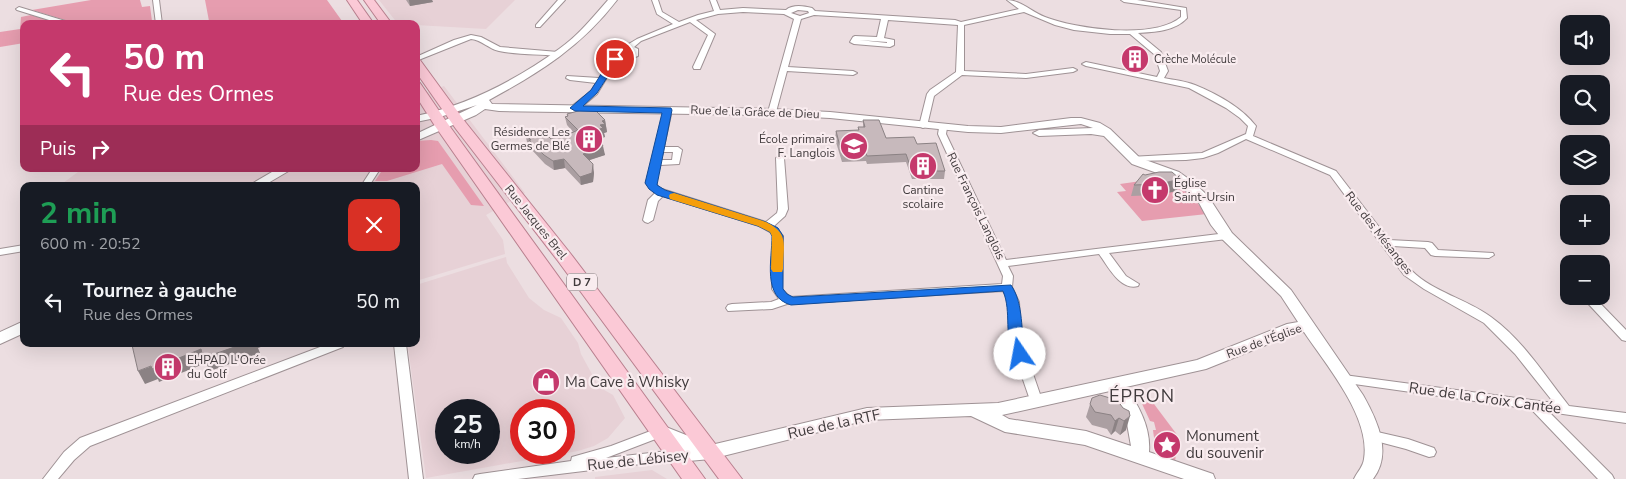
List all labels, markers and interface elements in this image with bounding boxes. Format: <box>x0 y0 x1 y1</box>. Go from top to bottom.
map controls <box>1560 15 1610 305</box>
button: sound <box>1560 15 1610 65</box>
text: 50 m <box>123 34 205 81</box>
pin <box>594 38 636 80</box>
icon: left <box>40 40 105 105</box>
building icon: Crèche Molécule <box>1120 44 1150 74</box>
icon: arrive <box>601 45 629 73</box>
place label: Crèche Molécule <box>1154 52 1236 67</box>
button: search <box>1560 75 1610 125</box>
text: Rue des Ormes <box>123 79 274 109</box>
street label: Rue de la Grâce de Dieu <box>690 102 820 122</box>
place label: Résidence Les Germes de Blé <box>491 124 570 154</box>
building icon: Résidence Les Germes de Blé <box>574 124 604 154</box>
place label: École primaire F. Langlois <box>759 131 835 161</box>
school or university icon: École primaire F. Langlois <box>839 131 869 161</box>
icon: right <box>86 135 114 163</box>
button: layers <box>1560 135 1610 185</box>
text: Puis <box>40 136 76 162</box>
street label: Rue François Langlois <box>943 150 1009 262</box>
building icon: Cantine scolaire <box>908 151 938 181</box>
church icon: Église Saint-Ursin <box>1140 175 1170 205</box>
place label: Église Saint-Ursin <box>1174 175 1235 205</box>
street label: Rue Jacques Brel <box>501 182 571 263</box>
place label: Cantine scolaire <box>902 182 944 212</box>
street label: Rue des Mésanges <box>1342 188 1417 278</box>
text: 2 min <box>40 193 118 234</box>
button: + <box>1560 195 1610 245</box>
button: close <box>348 199 400 251</box>
text: 600 m · 20:52 <box>40 233 141 255</box>
button: − <box>1560 255 1610 305</box>
road number: D 7 <box>567 274 597 290</box>
text: Tournez à gauche <box>83 278 237 304</box>
icon: left <box>40 288 68 316</box>
text: 50 m <box>356 289 400 315</box>
text: Rue des Ormes <box>83 304 193 326</box>
street label: Rue de l'Église <box>1224 320 1304 362</box>
position arrow <box>993 327 1045 379</box>
building icon: EHPAD L'Orée du Golf <box>153 352 183 382</box>
place label: EHPAD L'Orée du Golf <box>187 352 266 382</box>
shop icon: Ma Cave à Whisky <box>531 367 561 397</box>
place label: Ma Cave à Whisky <box>565 372 690 392</box>
street label: Rue de la Croix Cantée <box>1408 377 1562 419</box>
district label: ÉPRON <box>1109 384 1175 408</box>
speed limit sign: 30 <box>510 399 575 464</box>
street label: Rue de la RTF <box>786 404 882 444</box>
text: 25 <box>452 408 483 442</box>
place label: Monument du souvenir <box>1186 426 1265 463</box>
place icon: Monument du souvenir <box>1152 430 1182 460</box>
text: km/h <box>454 436 481 452</box>
street label: Rue de Lébisey <box>586 445 690 475</box>

